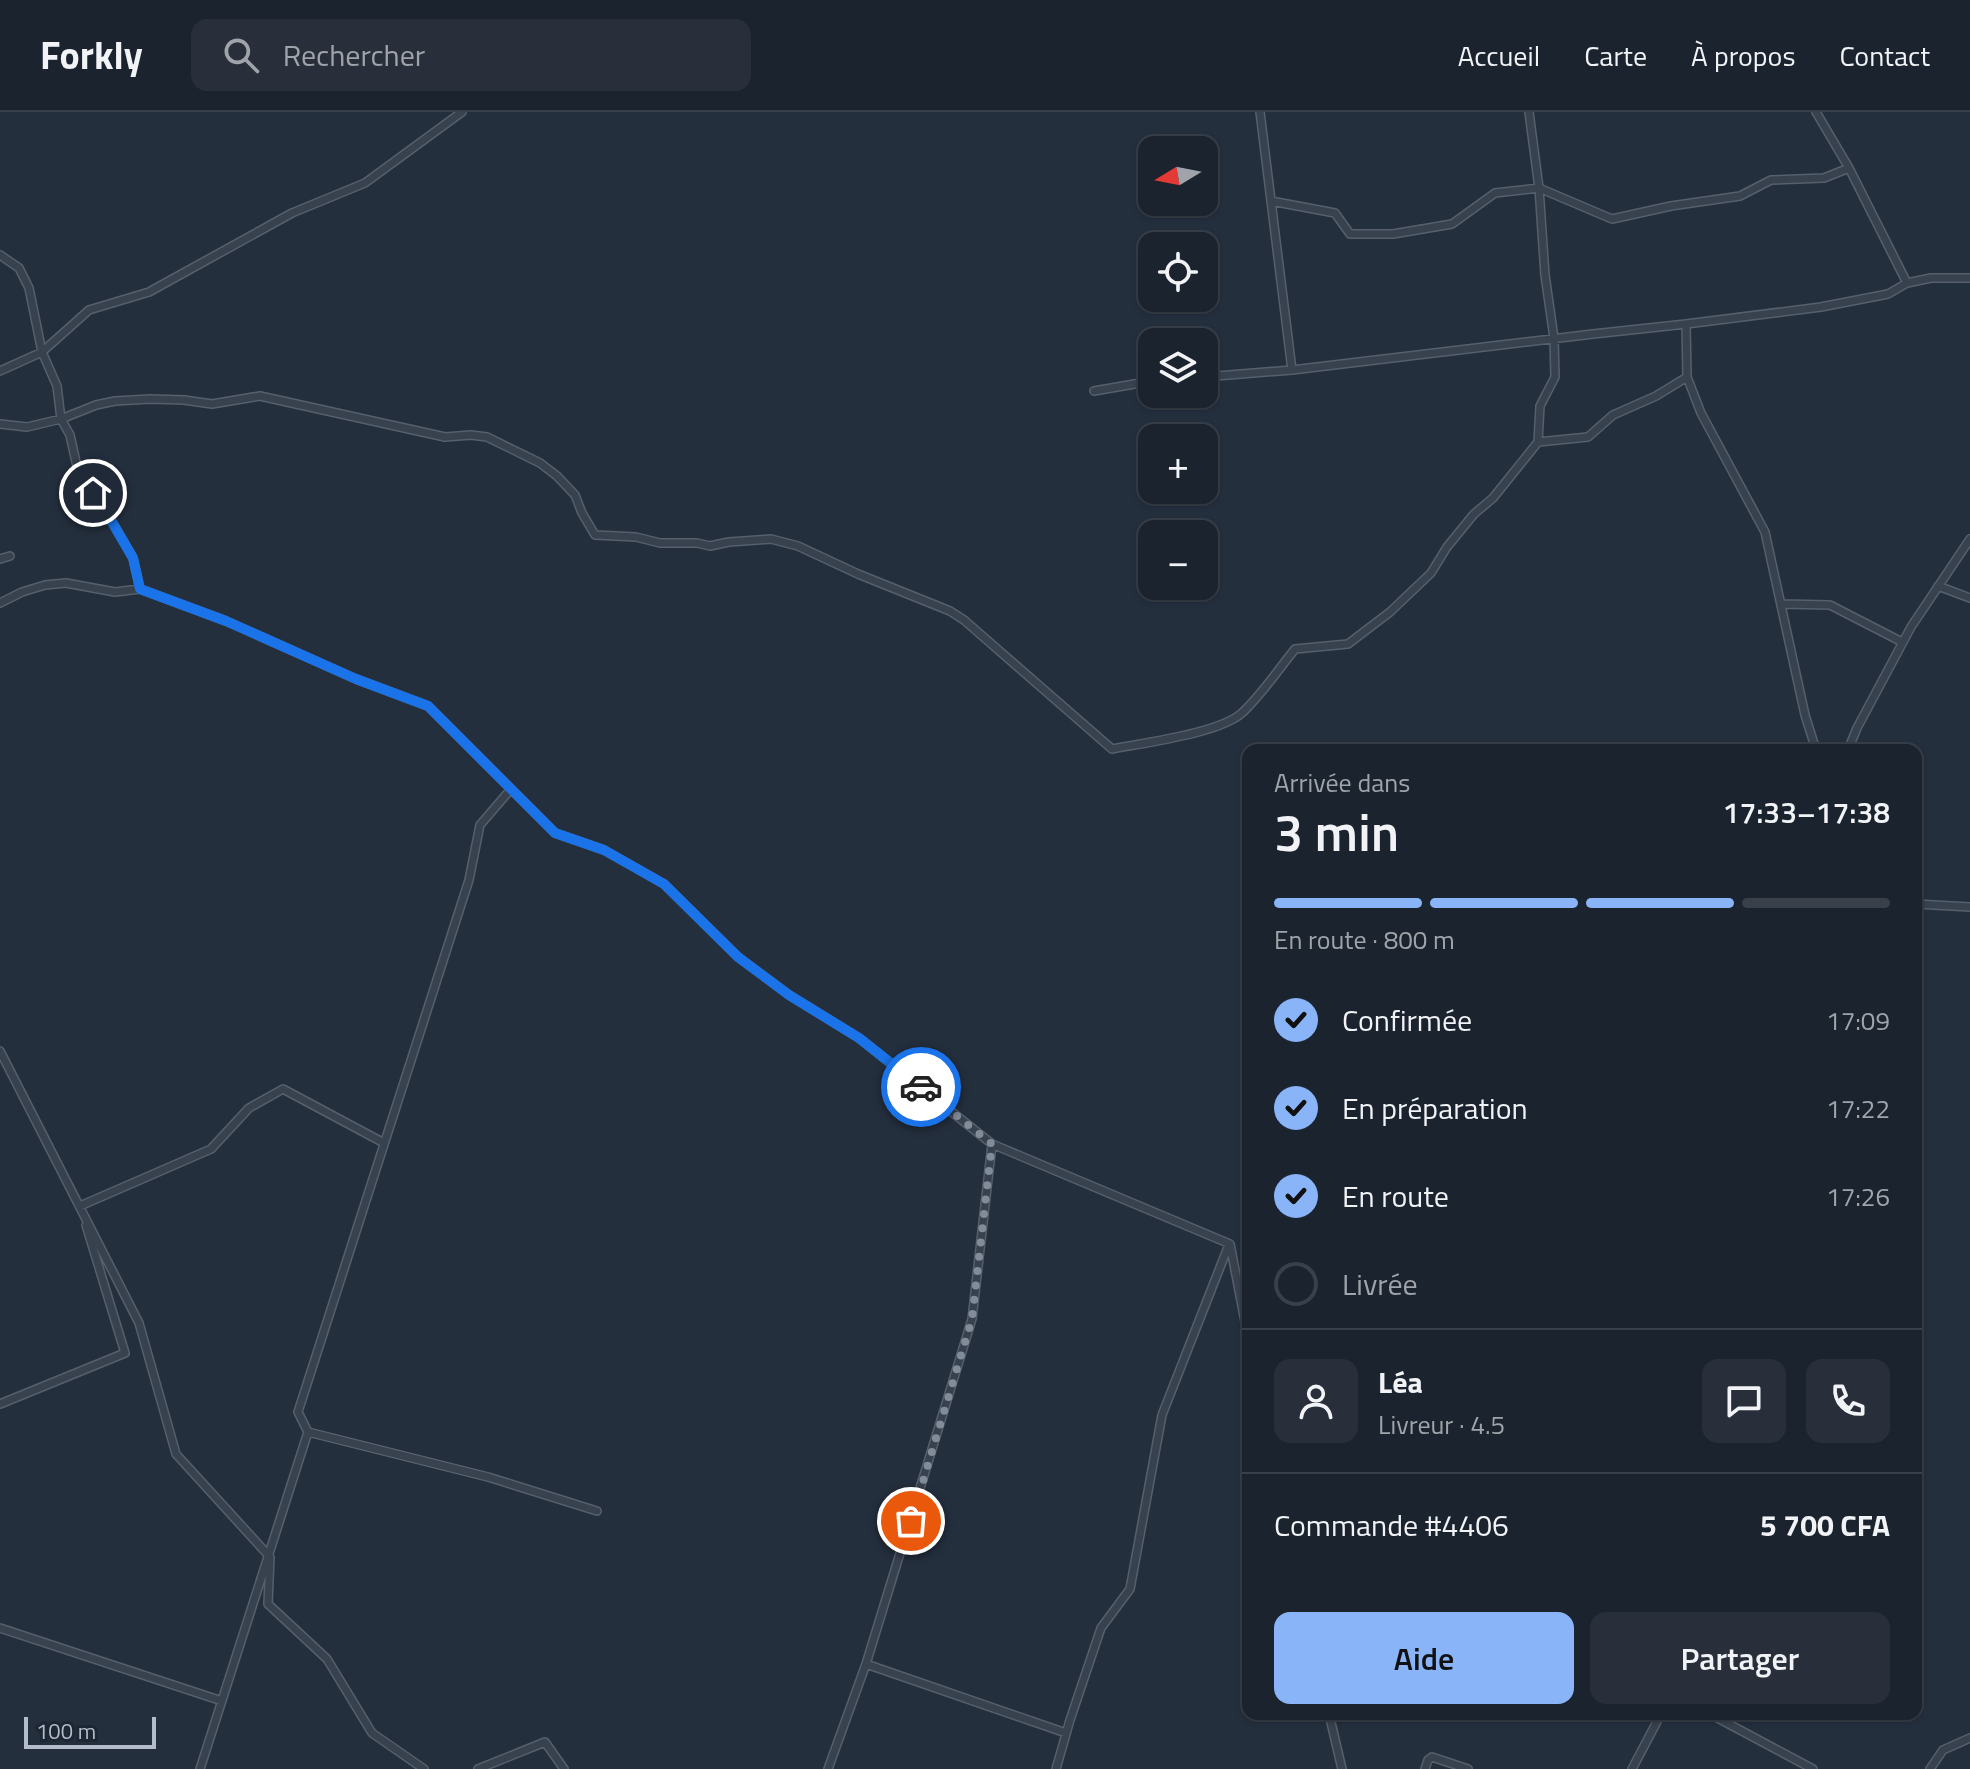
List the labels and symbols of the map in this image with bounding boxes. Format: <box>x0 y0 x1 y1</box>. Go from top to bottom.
north arrow <box>1138 136 1218 216</box>
pin <box>59 459 127 527</box>
courier <box>881 1047 961 1127</box>
pin <box>877 1487 945 1555</box>
scale bar <box>24 1713 156 1749</box>

